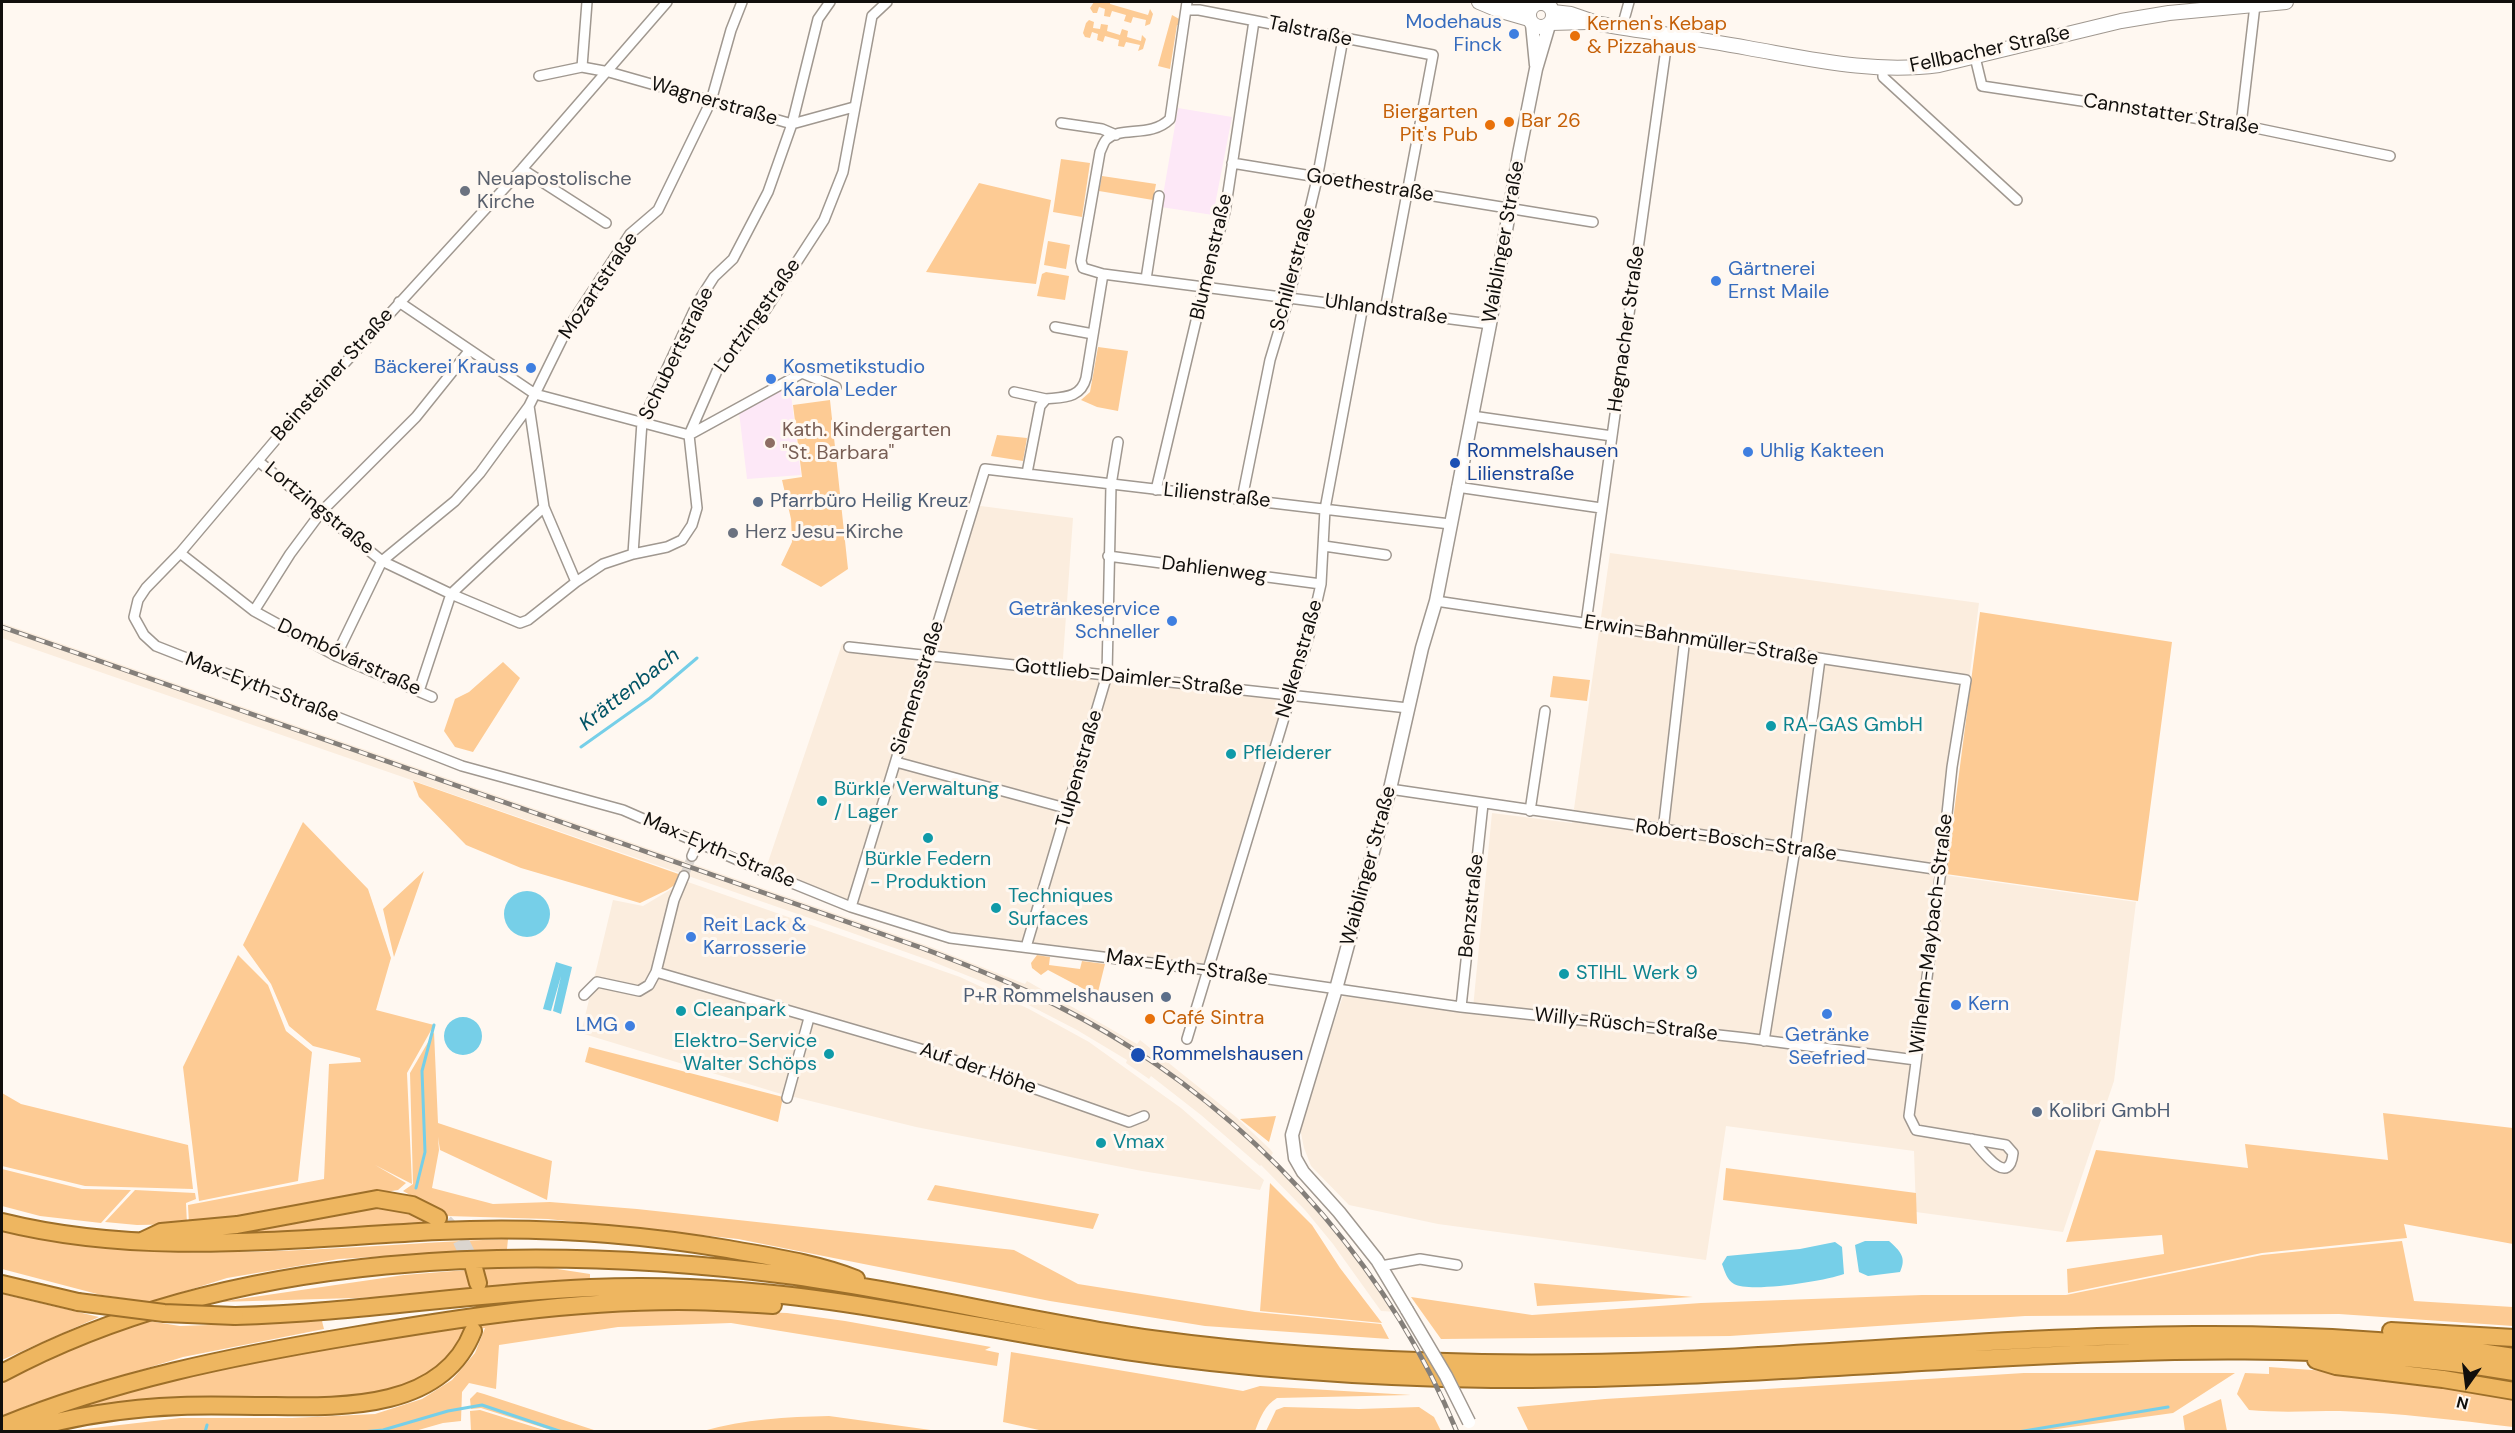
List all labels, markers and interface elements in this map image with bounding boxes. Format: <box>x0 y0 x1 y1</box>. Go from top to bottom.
street label: Talstraße <box>1266 11 1354 53</box>
place label: Modehaus Finck <box>1406 11 1502 58</box>
place label: Kernen's Kebap & Pizzahaus <box>1587 13 1727 60</box>
street label: Fellbacher Straße <box>1908 21 2072 79</box>
marker: Modehaus Finck <box>1507 27 1521 41</box>
marker: Kernen's Kebap & Pizzahaus <box>1568 29 1582 43</box>
street label: Wagnerstraße <box>648 72 780 132</box>
street label: Cannstatter Straße <box>2081 89 2261 141</box>
place label: Biergarten Pit's Pub <box>1383 101 1478 148</box>
place label: Bar 26 <box>1521 110 1581 134</box>
marker: Bar 26 <box>1502 115 1516 129</box>
marker: Biergarten Pit's Pub <box>1483 118 1497 132</box>
street label: Waiblinger Straße <box>1478 159 1530 325</box>
street label: Goethestraße <box>1305 164 1435 208</box>
place label: Neuapostolische Kirche <box>477 168 632 215</box>
marker: Neuapostolische Kirche <box>458 184 472 198</box>
street label: Blumenstraße <box>1186 192 1238 322</box>
street label: Schillerstraße <box>1266 205 1322 333</box>
street label: Mozartstraße <box>554 228 644 344</box>
street label: Hegnacher Straße <box>1603 244 1651 414</box>
street label: Lortzingstraße <box>710 254 806 378</box>
place label: Gärtnerei Ernst Maile <box>1728 258 1829 305</box>
marker: Gärtnerei Ernst Maile <box>1709 274 1723 288</box>
street label: Schubertstraße <box>634 284 720 424</box>
street label: Uhlandstraße <box>1323 289 1449 331</box>
street label: Beinsteiner Straße <box>267 304 399 446</box>
place label: Bäckerei Krauss <box>374 356 519 380</box>
place label: Kosmetikstudio Karola Leder <box>783 356 925 403</box>
marker: Bäckerei Krauss <box>524 361 538 375</box>
marker: Kosmetikstudio Karola Leder <box>764 372 778 386</box>
place label: Kath. Kindergarten "St. Barbara" <box>782 419 951 466</box>
marker: Kath. Kindergarten "St. Barbara" <box>763 436 777 450</box>
place label: Rommelshausen Lilienstraße <box>1467 440 1618 487</box>
place label: Uhlig Kakteen <box>1760 440 1884 464</box>
marker: Uhlig Kakteen <box>1741 445 1755 459</box>
marker: Rommelshausen Lilienstraße <box>1448 456 1462 470</box>
street label: Lortzingstraße <box>259 458 379 560</box>
street label: Lilienstraße <box>1162 478 1272 514</box>
place label: Pfarrbüro Heilig Kreuz <box>770 490 968 514</box>
marker: Pfarrbüro Heilig Kreuz <box>751 495 765 509</box>
place label: Herz Jesu-Kirche <box>745 521 903 545</box>
marker: Herz Jesu-Kirche <box>726 526 740 540</box>
street label: Dahlienweg <box>1160 552 1268 588</box>
street label: Nelkenstraße <box>1272 597 1328 721</box>
place label: Getränkeservice Schneller <box>1009 598 1160 645</box>
street label: Erwin-Bahnmüller-Straße <box>1582 611 1820 671</box>
street label: Dombóvárstraße <box>273 614 425 702</box>
marker: Getränkeservice Schneller <box>1165 614 1179 628</box>
street label: Siemensstraße <box>886 618 950 758</box>
water label: Krättenbach <box>575 643 685 737</box>
street label: Max-Eyth-Straße <box>182 648 342 728</box>
street label: Gottlieb-Daimler-Straße <box>1014 654 1244 702</box>
street label: Tulpenstraße <box>1052 707 1108 831</box>
place label: RA-GAS GmbH <box>1783 714 1923 738</box>
marker: RA-GAS GmbH <box>1764 719 1778 733</box>
place label: Pfleiderer <box>1243 742 1332 766</box>
marker: Pfleiderer <box>1224 747 1238 761</box>
place label: Bürkle Verwaltung / Lager <box>834 778 999 825</box>
street label: Waiblinger Straße <box>1336 784 1402 948</box>
marker: Bürkle Verwaltung / Lager <box>815 794 829 808</box>
street label: Max-Eyth-Straße <box>639 808 799 894</box>
street label: Wilhelm-Maybach-Straße <box>1905 812 1959 1056</box>
street label: Robert-Bosch-Straße <box>1634 815 1838 867</box>
marker: Bürkle Federn - Produktion <box>921 831 935 845</box>
place label: Bürkle Federn - Produktion <box>865 848 991 895</box>
street label: Benzstraße <box>1455 853 1489 959</box>
place label: Techniques Surfaces <box>1008 885 1113 932</box>
marker: Techniques Surfaces <box>989 901 1003 915</box>
place label: Reit Lack & Karrosserie <box>703 914 807 961</box>
marker: Reit Lack & Karrosserie <box>684 930 698 944</box>
street label: Max-Eyth-Straße <box>1105 945 1269 991</box>
place label: STIHL Werk 9 <box>1576 962 1698 986</box>
marker: STIHL Werk 9 <box>1557 967 1571 981</box>
place label: P+R Rommelshausen <box>963 985 1154 1009</box>
marker: P+R Rommelshausen <box>1159 990 1173 1004</box>
place label: Kern <box>1968 993 2009 1017</box>
marker: Kern <box>1949 998 1963 1012</box>
place label: Cleanpark <box>693 999 786 1023</box>
street label: Willy-Rüsch-Straße <box>1533 1003 1719 1047</box>
marker: Cleanpark <box>674 1004 688 1018</box>
place label: Café Sintra <box>1162 1007 1264 1031</box>
marker: Getränke Seefried <box>1820 1007 1834 1021</box>
marker: Café Sintra <box>1143 1012 1157 1026</box>
place label: LMG <box>575 1014 618 1038</box>
marker: LMG <box>623 1019 637 1033</box>
place label: Getränke Seefried <box>1785 1024 1869 1071</box>
place label: Elektro-Service Walter Schöps <box>674 1030 817 1077</box>
street label: Auf der Höhe <box>917 1038 1039 1100</box>
place label: Rommelshausen <box>1152 1043 1303 1067</box>
marker: Rommelshausen <box>1129 1046 1147 1064</box>
marker: Elektro-Service Walter Schöps <box>822 1047 836 1061</box>
place label: Kolibri GmbH <box>2049 1100 2170 1124</box>
marker: Kolibri GmbH <box>2030 1105 2044 1119</box>
place label: Vmax <box>1113 1131 1164 1155</box>
marker: Vmax <box>1094 1136 1108 1150</box>
north arrow <box>2437 1355 2497 1415</box>
text: N <box>2454 1391 2471 1415</box>

